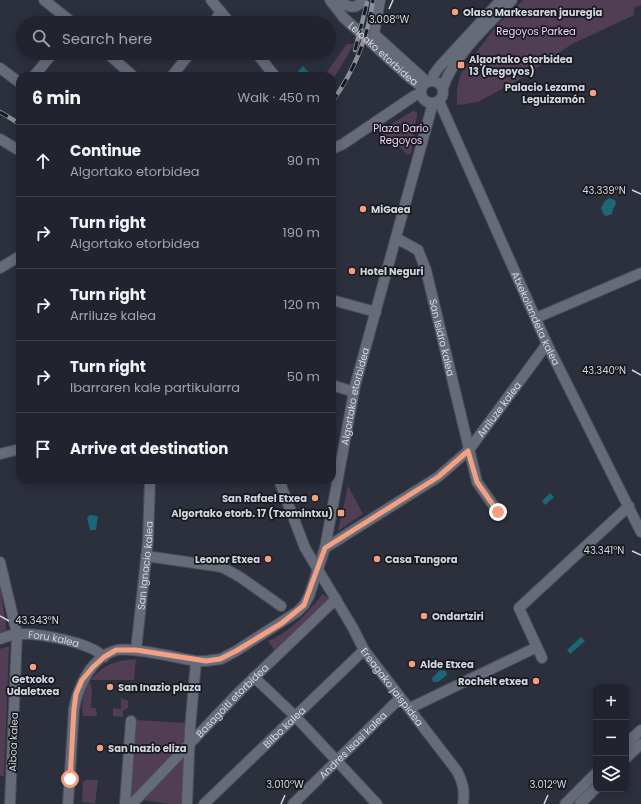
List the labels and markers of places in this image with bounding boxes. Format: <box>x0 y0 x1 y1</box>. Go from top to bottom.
place label: Olaso Markesaren jauregia <box>463 5 603 20</box>
marker: Olaso Markesaren jauregia <box>450 7 460 17</box>
place label: Algortako etorbidea 13 (Regoyos) <box>469 52 573 79</box>
marker: Algortako etorbidea 13 (Regoyos) <box>456 60 466 70</box>
place label: Palacio Lezama Leguizamón <box>505 80 585 107</box>
marker: Palacio Lezama Leguizamón <box>588 88 598 98</box>
place label: MiGaea <box>371 202 411 217</box>
marker: MiGaea <box>358 204 368 214</box>
place label: Hotel Neguri <box>360 264 423 279</box>
marker: Hotel Neguri <box>347 266 357 276</box>
place label: San Rafael Etxea <box>222 491 307 506</box>
marker: San Rafael Etxea <box>310 493 320 503</box>
place label: Algortako etorb. 17 (Txomintxu) <box>171 506 333 521</box>
marker: Algortako etorb. 17 (Txomintxu) <box>336 508 346 518</box>
place label: Leonor Etxea <box>195 552 260 567</box>
place label: Casa Tangora <box>385 552 458 567</box>
marker: Leonor Etxea <box>263 554 273 564</box>
marker: Casa Tangora <box>372 554 382 564</box>
place label: Ondartziri <box>432 609 484 624</box>
marker: Ondartziri <box>419 611 429 621</box>
place label: Alde Etxea <box>420 657 474 672</box>
marker: Alde Etxea <box>407 659 417 669</box>
marker: Getxoko Udaletxea <box>28 662 38 672</box>
place label: Getxoko Udaletxea <box>7 672 60 699</box>
place label: Rochelt etxea <box>458 674 528 689</box>
marker: Rochelt etxea <box>531 676 541 686</box>
place label: San Inazio plaza <box>118 680 201 695</box>
marker: San Inazio plaza <box>105 682 115 692</box>
place label: San Inazio eliza <box>108 741 187 756</box>
marker: San Inazio eliza <box>95 743 105 753</box>

